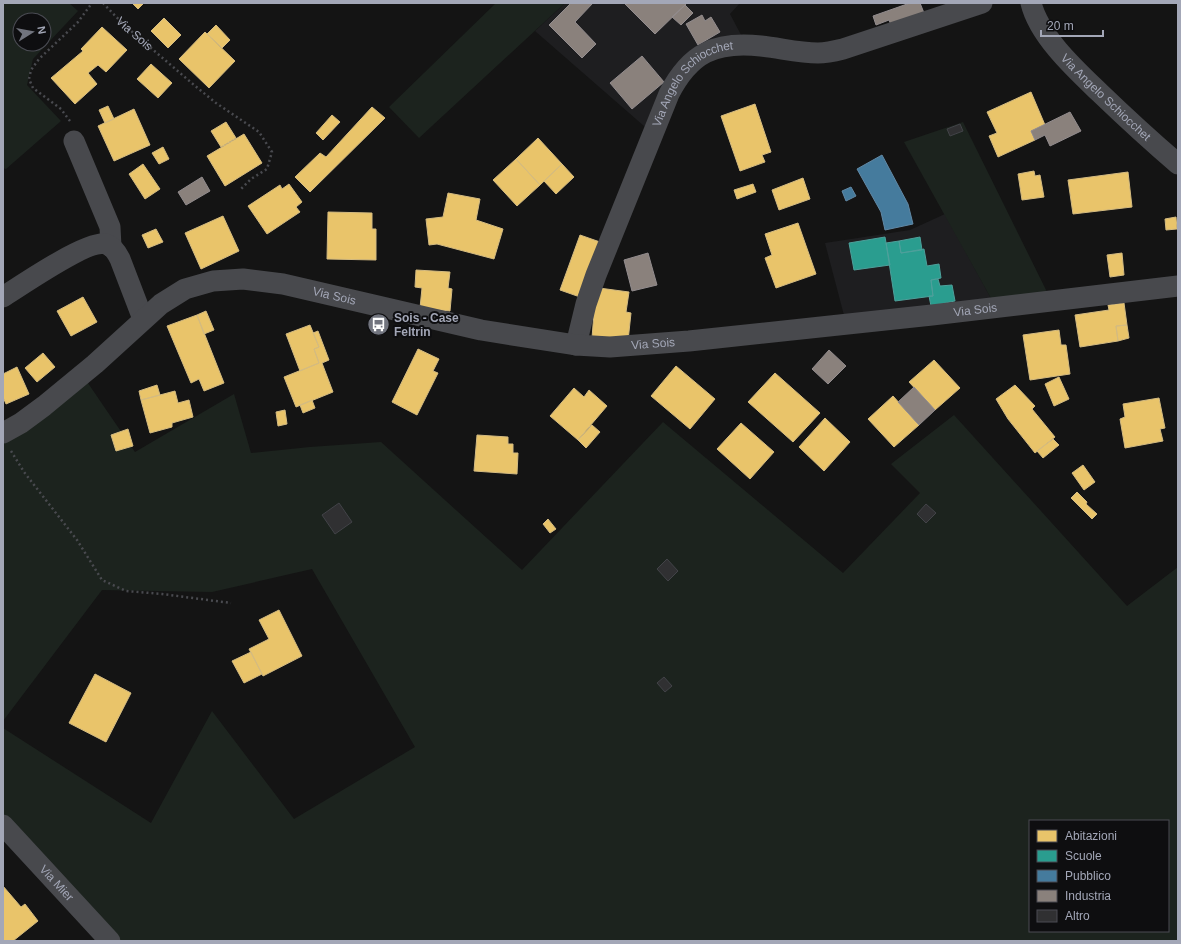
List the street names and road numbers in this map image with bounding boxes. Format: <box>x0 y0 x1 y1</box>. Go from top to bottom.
street label: Via Sois <box>113 14 156 53</box>
street label: Via Angelo Schiocchet <box>650 38 734 129</box>
street label: Via Angelo Schiocchet <box>1058 51 1154 144</box>
street label: Via Sois <box>311 284 357 308</box>
street label: Via Sois <box>953 300 998 319</box>
street label: Via Sois <box>631 335 676 352</box>
street label: Via Mier <box>37 862 77 904</box>

